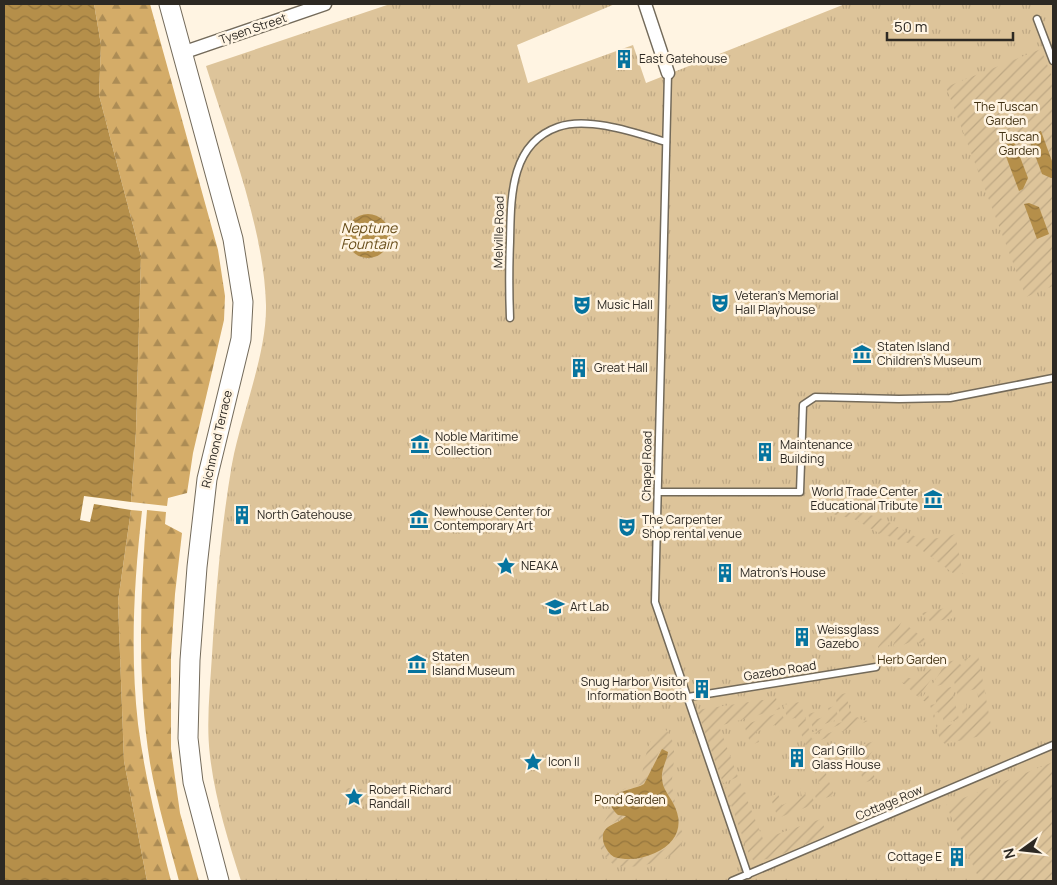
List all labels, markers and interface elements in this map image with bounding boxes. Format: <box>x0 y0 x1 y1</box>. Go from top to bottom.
street label: Tysen Street <box>217 9 289 48</box>
scale bar <box>887 10 1013 42</box>
text: 50 m <box>894 16 928 37</box>
building icon: East Gatehouse <box>613 48 635 70</box>
place label: East Gatehouse <box>639 50 727 67</box>
park label: The Tuscan Garden <box>974 98 1038 129</box>
park label: Tuscan Garden <box>999 128 1039 159</box>
street label: Melville Road <box>489 196 508 268</box>
water label: Neptune Fountain <box>341 218 398 253</box>
place label: Veteran’s Memorial Hall Playhouse <box>735 287 839 318</box>
theatre icon: Veteran’s Memorial Hall Playhouse <box>709 292 731 314</box>
theatre icon: Music Hall <box>571 294 593 316</box>
place label: Music Hall <box>597 296 653 313</box>
place label: Staten Island Children’s Museum <box>877 338 981 369</box>
museum icon: Staten Island Children’s Museum <box>851 343 873 365</box>
building icon: Great Hall <box>568 357 590 379</box>
place label: Great Hall <box>594 359 648 376</box>
street label: Richmond Terrace <box>197 388 236 489</box>
place label: Noble Maritime Collection <box>435 428 518 459</box>
street label: Chapel Road <box>637 431 656 501</box>
museum icon: Noble Maritime Collection <box>409 433 431 455</box>
place label: Maintenance Building <box>780 436 852 467</box>
building icon: Maintenance Building <box>754 441 776 463</box>
place label: World Trade Center Educational Tribute <box>810 483 919 514</box>
museum icon: World Trade Center Educational Tribute <box>922 488 944 510</box>
place label: Newhouse Center for Contemporary Art <box>434 503 552 534</box>
building icon: North Gatehouse <box>231 504 253 526</box>
place label: North Gatehouse <box>257 506 352 523</box>
museum icon: Newhouse Center for Contemporary Art <box>408 508 430 530</box>
place label: The Carpenter Shop rental venue <box>642 511 742 542</box>
theatre icon: The Carpenter Shop rental venue <box>616 516 638 538</box>
place icon: NEAKA <box>495 555 517 577</box>
place label: NEAKA <box>521 557 559 574</box>
building icon: Matron’s House <box>714 562 736 584</box>
place label: Matron’s House <box>740 564 826 581</box>
school or university icon: Art Lab <box>544 596 566 618</box>
place label: Art Lab <box>570 598 609 615</box>
place label: Weissglass Gazebo <box>817 621 879 652</box>
building icon: Weissglass Gazebo <box>791 626 813 648</box>
place label: Staten Island Museum <box>432 648 515 679</box>
park label: Herb Garden <box>877 651 947 668</box>
museum icon: Staten Island Museum <box>406 653 428 675</box>
street label: Gazebo Road <box>743 656 817 685</box>
place label: Snug Harbor Visitor Information Booth <box>581 673 688 704</box>
building icon: Snug Harbor Visitor Information Booth <box>691 678 713 700</box>
place label: Carl Grillo Glass House <box>812 742 881 773</box>
building icon: Carl Grillo Glass House <box>786 747 808 769</box>
place icon: Icon II <box>522 751 544 773</box>
place label: Icon II <box>548 753 580 770</box>
place label: Robert Richard Randall <box>369 781 451 812</box>
street label: Cottage Row <box>853 781 925 824</box>
place icon: Robert Richard Randall <box>343 786 365 808</box>
park label: Pond Garden <box>594 791 666 808</box>
north arrow <box>997 825 1047 875</box>
building icon: Cottage E <box>946 846 968 868</box>
text: N <box>998 846 1019 861</box>
place label: Cottage E <box>887 848 942 865</box>

